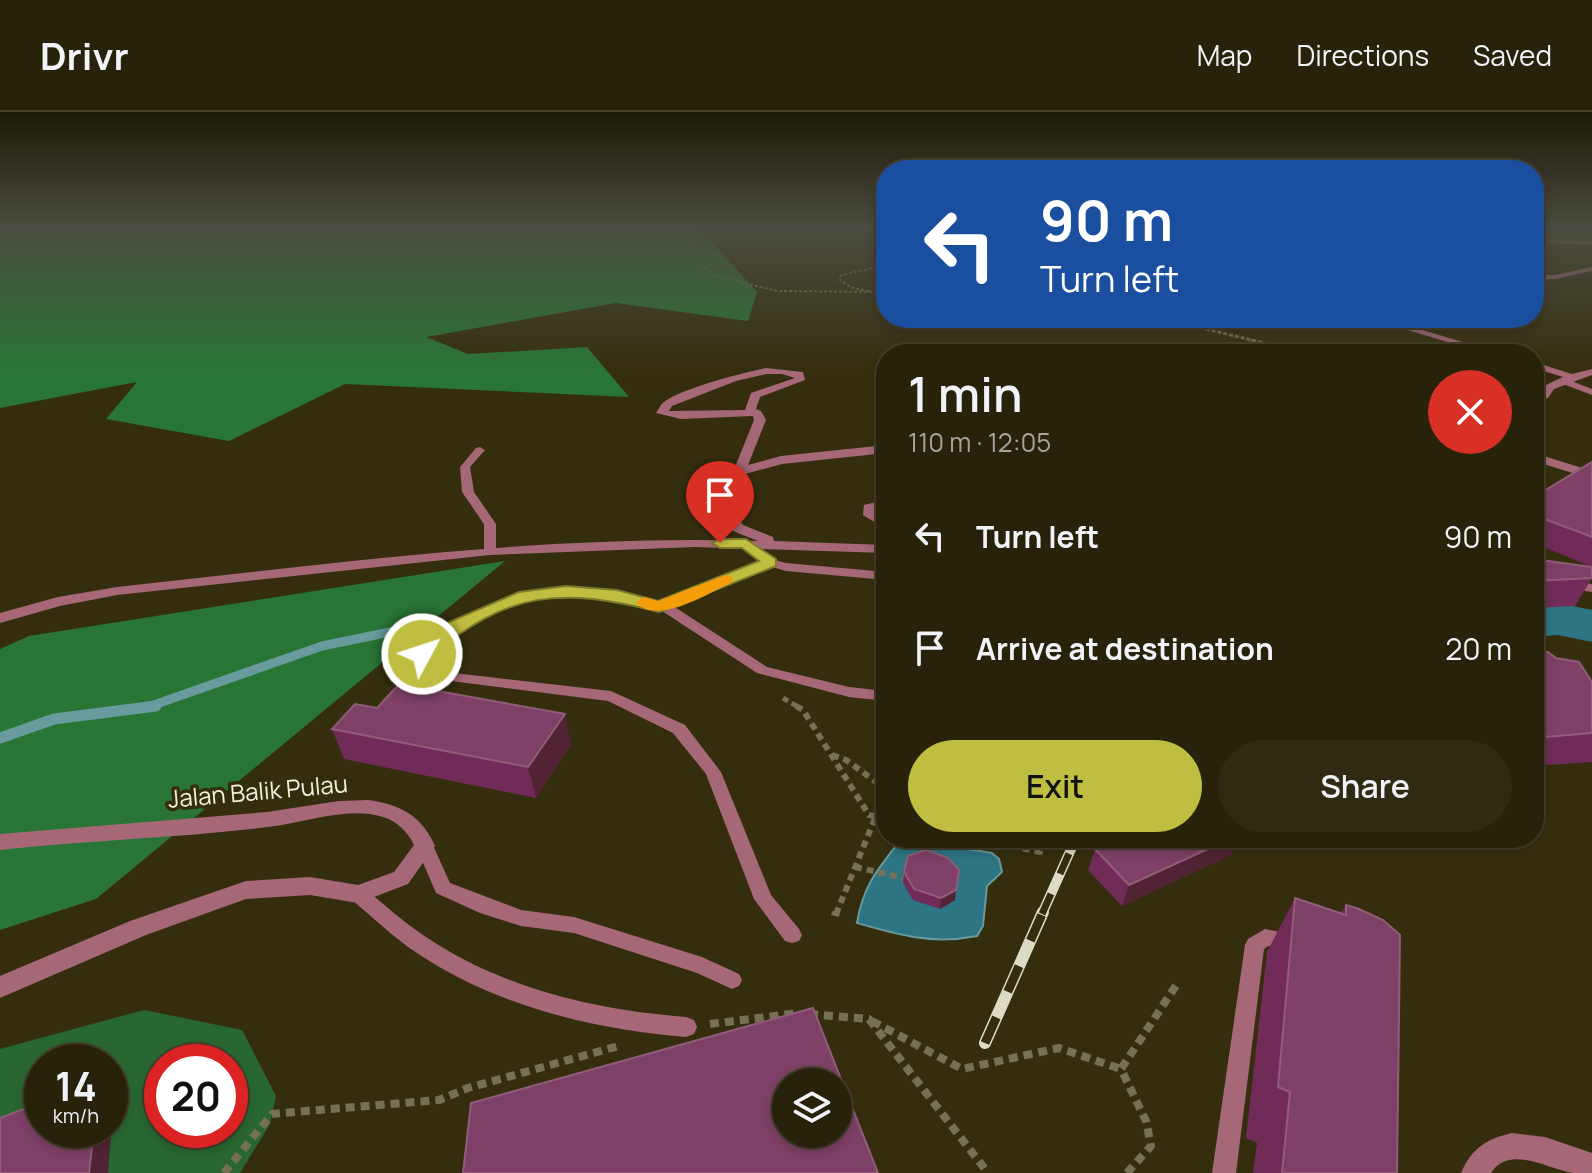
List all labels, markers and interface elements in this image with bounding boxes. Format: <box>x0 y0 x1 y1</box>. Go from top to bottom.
text: Drivr <box>40 29 129 81</box>
text: Map <box>1197 36 1252 74</box>
text: Directions <box>1296 36 1429 74</box>
text: Saved <box>1473 36 1552 74</box>
text: 90 m <box>1040 181 1173 258</box>
icon: left <box>908 192 1012 296</box>
text: Turn left <box>1040 254 1179 303</box>
text: 1 min <box>908 361 1022 426</box>
button: close <box>1428 370 1512 454</box>
text: 110 m · 12:05 <box>908 424 1051 460</box>
pin <box>686 461 754 543</box>
icon: arrive <box>698 473 742 517</box>
icon: left <box>908 514 952 558</box>
text: Turn left <box>976 516 1099 557</box>
text: 90 m <box>1444 516 1512 557</box>
position arrow <box>380 612 464 696</box>
icon: arrive <box>908 626 952 670</box>
text: Arrive at destination <box>976 628 1274 669</box>
text: 20 m <box>1445 628 1512 669</box>
button: Exit <box>908 740 1202 832</box>
button: Share <box>1218 740 1512 832</box>
street label: Jalan Balik Pulau <box>167 766 349 815</box>
speed limit sign: 20 <box>144 1044 248 1148</box>
text: 14 <box>55 1058 97 1113</box>
map controls <box>772 1068 852 1148</box>
button: layers <box>772 1068 852 1148</box>
text: km/h <box>53 1102 99 1129</box>

